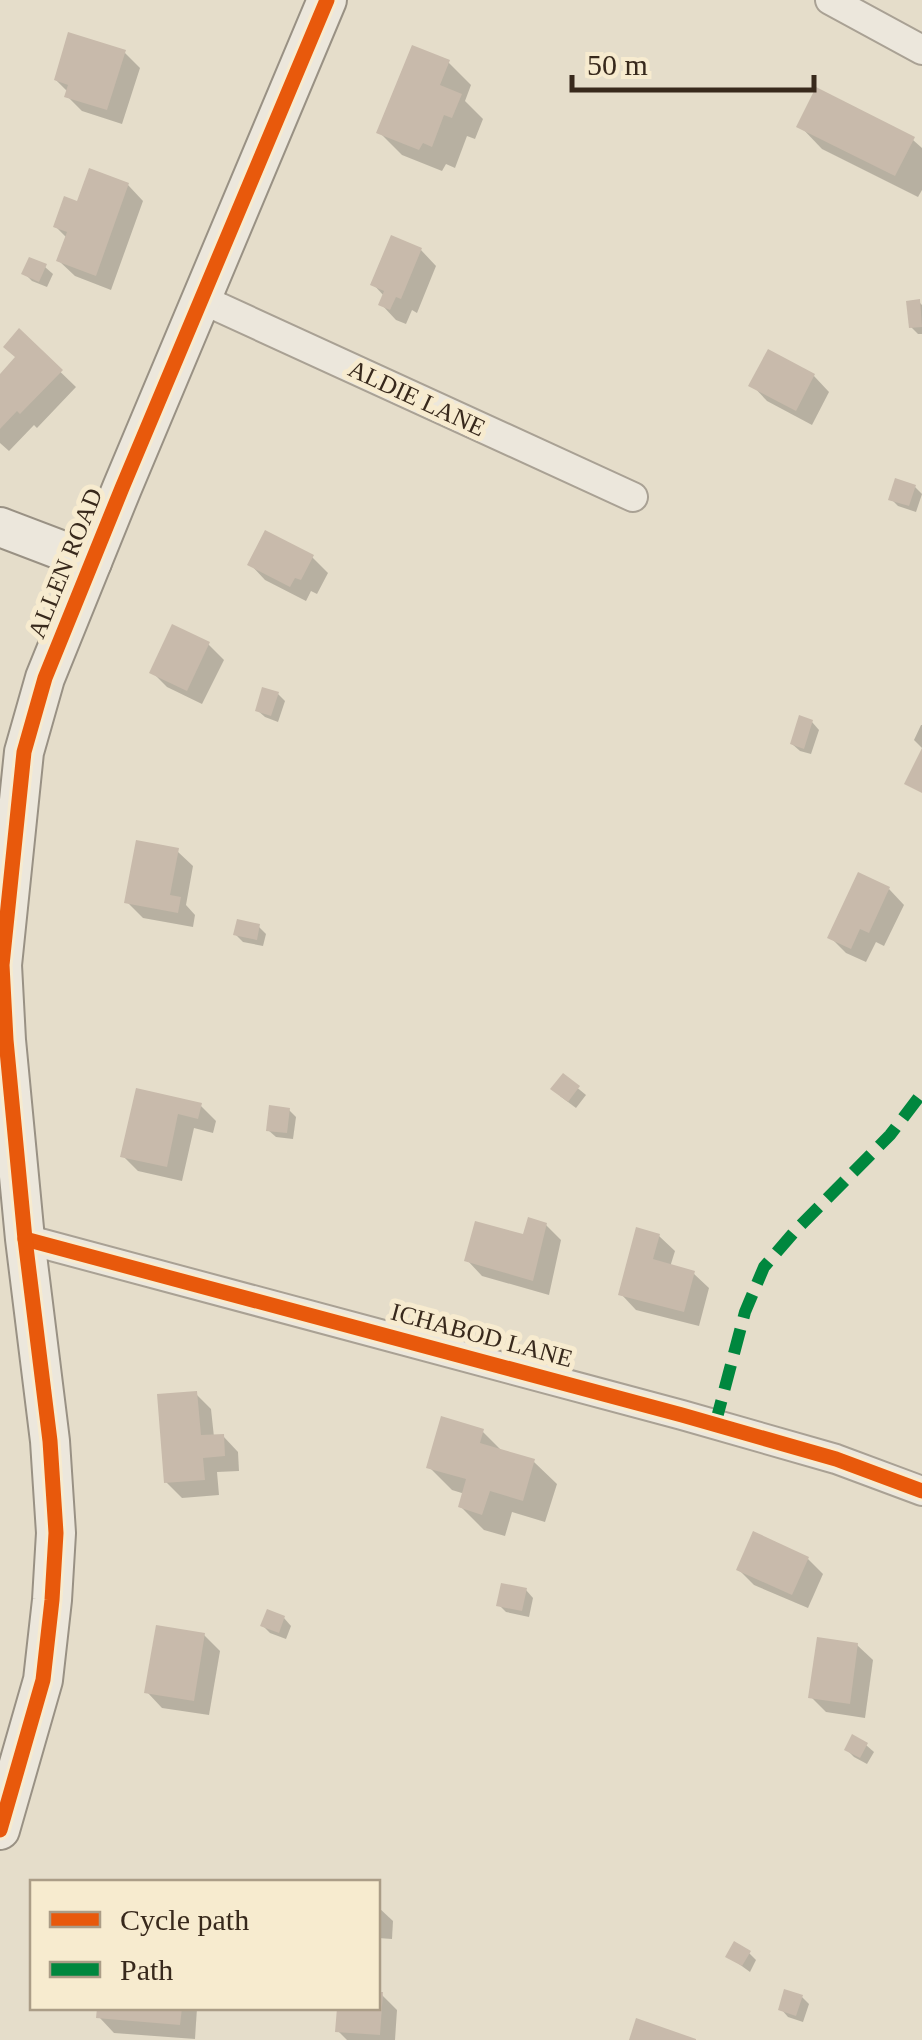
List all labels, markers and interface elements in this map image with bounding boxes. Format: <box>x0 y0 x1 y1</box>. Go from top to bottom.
scale bar <box>572 30 814 92</box>
text: 50 m <box>587 48 648 81</box>
street label: ALDIE LANE <box>344 355 490 441</box>
street label: ALLEN ROAD <box>23 484 107 642</box>
street label: ICHABOD LANE <box>388 1298 576 1372</box>
legend <box>30 1880 380 2010</box>
text: Cycle path <box>120 1903 249 1936</box>
text: Path <box>120 1953 173 1986</box>

